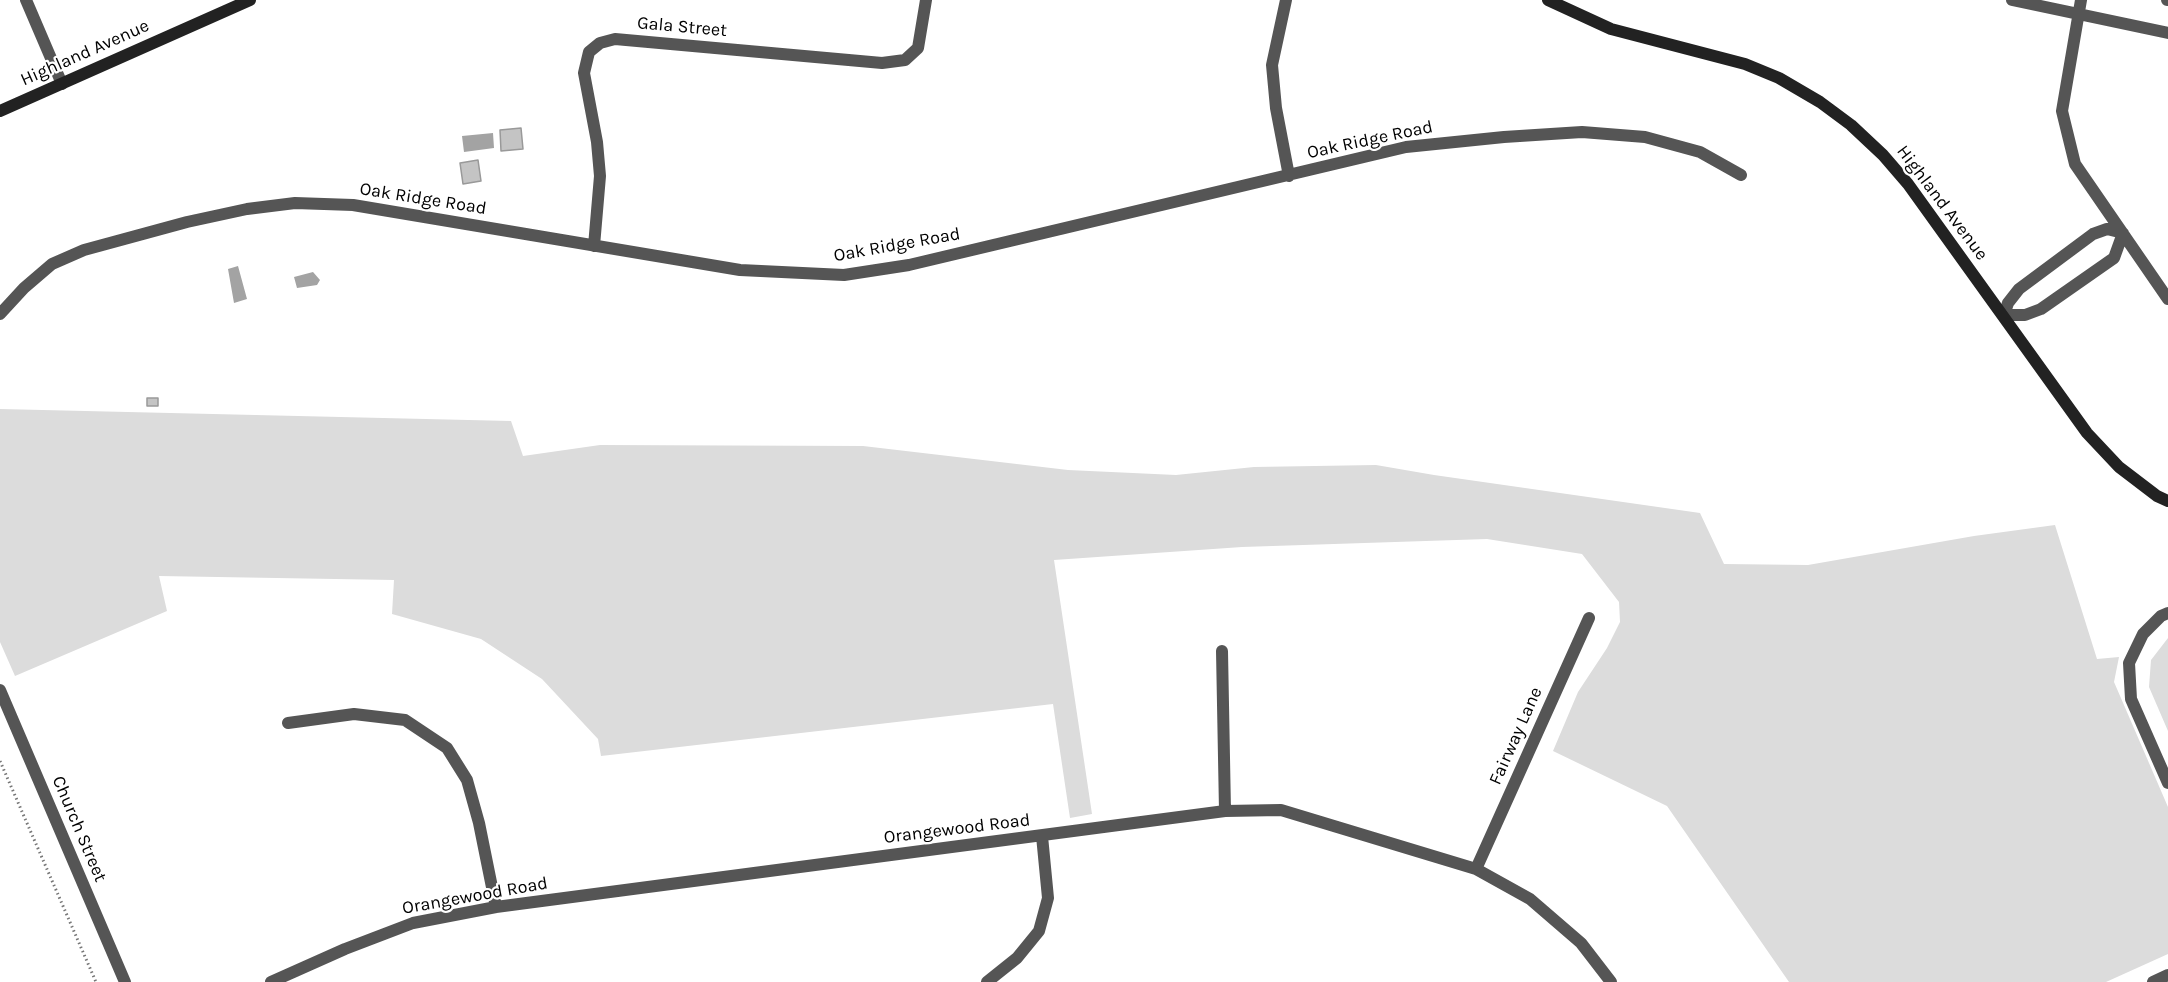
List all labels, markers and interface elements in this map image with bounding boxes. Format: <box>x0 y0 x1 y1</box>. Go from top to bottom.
street label: Gala Street <box>636 12 728 42</box>
street label: Highland Avenue <box>17 15 153 91</box>
street label: Oak Ridge Road <box>1305 116 1435 164</box>
street label: Highland Avenue <box>1892 141 1992 265</box>
street label: Oak Ridge Road <box>358 178 488 220</box>
street label: Oak Ridge Road <box>832 223 962 267</box>
street label: Fairway Lane <box>1485 684 1547 788</box>
street label: Church Street <box>47 773 111 885</box>
street label: Orangewood Road <box>883 809 1031 849</box>
street label: Orangewood Road <box>401 873 549 919</box>

